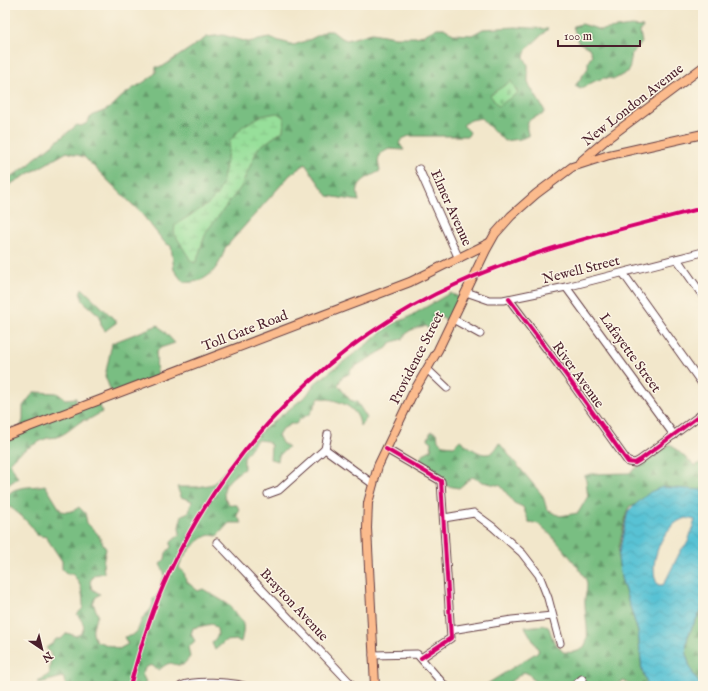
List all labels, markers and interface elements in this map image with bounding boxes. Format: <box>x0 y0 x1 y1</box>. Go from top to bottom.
scale bar <box>558 22 640 48</box>
text: 100 m <box>564 29 592 44</box>
street label: New London Avenue <box>579 59 688 150</box>
street label: Elmer Avenue <box>426 167 476 250</box>
street label: Newell Street <box>540 252 622 288</box>
street label: Toll Gate Road <box>200 306 291 356</box>
street label: Providence Street <box>386 308 448 408</box>
street label: Lafayette Street <box>595 310 665 396</box>
street label: River Avenue <box>548 338 608 412</box>
street label: Brayton Avenue <box>256 565 333 645</box>
north arrow <box>22 629 62 669</box>
text: N <box>39 647 56 665</box>

